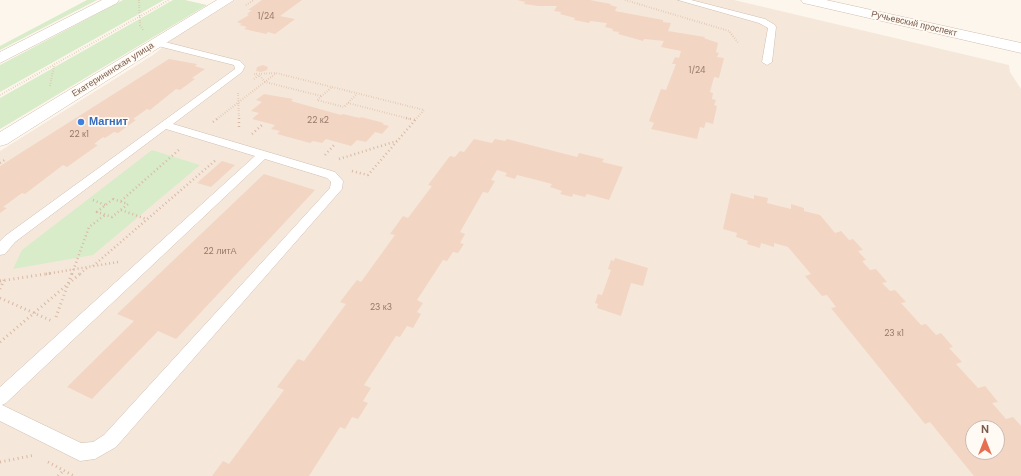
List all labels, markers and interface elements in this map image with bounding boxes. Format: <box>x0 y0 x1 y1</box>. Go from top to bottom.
street label: Ручьевский проспект <box>870 9 958 39</box>
house number: 1/24 <box>258 12 274 22</box>
street label: Екатерининская улица <box>70 40 156 100</box>
house number: 1/24 <box>689 66 705 76</box>
place label: Магнит <box>89 115 128 129</box>
house number: 22 к2 <box>307 116 329 126</box>
marker: Магнит <box>76 117 86 127</box>
house number: 22 к1 <box>69 130 89 140</box>
house number: 22 литА <box>203 247 237 257</box>
house number: 23 к3 <box>370 303 392 313</box>
house number: 23 к1 <box>884 329 904 339</box>
north arrow <box>965 420 1005 460</box>
text: N <box>981 422 989 436</box>

